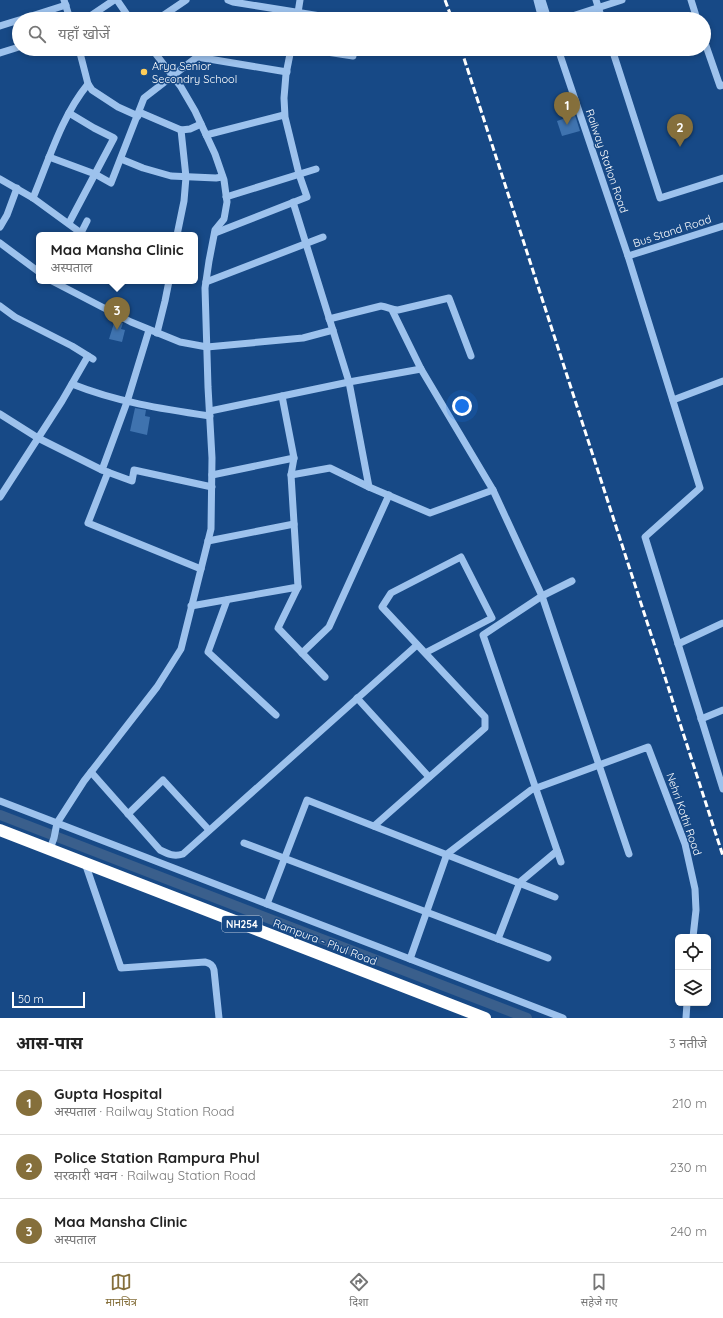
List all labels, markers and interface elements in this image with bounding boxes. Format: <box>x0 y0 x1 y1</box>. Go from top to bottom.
search box <box>12 12 711 56</box>
icon: search <box>26 23 48 45</box>
text: यहाँ खोजें <box>58 24 110 43</box>
place label: Arya Senior Secondry School <box>152 59 237 86</box>
marker: Arya Senior Secondry School <box>139 67 149 77</box>
pin: 1 <box>554 92 580 125</box>
street label: Railway Station Road <box>583 107 631 215</box>
pin: 2 <box>667 114 693 147</box>
street label: Bus Stand Road <box>631 212 713 250</box>
popup <box>36 232 198 284</box>
text: Maa Mansha Clinic <box>50 240 184 259</box>
text: अस्पताल <box>50 259 92 275</box>
pin: 3 <box>104 297 130 330</box>
your location <box>452 396 472 416</box>
street label: Nehri Kothi Road <box>663 771 705 857</box>
road number: NH254 <box>222 916 262 932</box>
street label: Rampura - Phul Road <box>271 916 379 968</box>
map controls <box>675 934 711 1006</box>
button: locate <box>675 934 711 970</box>
button: layers <box>675 970 711 1006</box>
scale bar <box>12 990 85 1009</box>
text: 50 m <box>18 992 44 1006</box>
text: आस-पास <box>16 1032 83 1053</box>
text: 3 नतीजे <box>669 1035 707 1051</box>
text: Gupta Hospital <box>54 1084 162 1103</box>
text: 1 <box>26 1095 32 1111</box>
text: 210 m <box>672 1095 707 1111</box>
text: अस्पताल · Railway Station Road <box>54 1103 234 1119</box>
text: Police Station Rampura Phul <box>54 1148 260 1167</box>
text: 2 <box>25 1159 33 1175</box>
text: 230 m <box>670 1159 707 1175</box>
text: सरकारी भवन · Railway Station Road <box>54 1167 256 1183</box>
text: Maa Mansha Clinic <box>54 1212 187 1231</box>
text: 3 <box>26 1223 32 1239</box>
text: 240 m <box>670 1223 707 1239</box>
text: अस्पताल <box>54 1231 96 1247</box>
tab: मानचित्र <box>105 1271 137 1310</box>
tab: दिशा <box>348 1271 370 1310</box>
tab: सहेजे गए <box>581 1271 618 1310</box>

